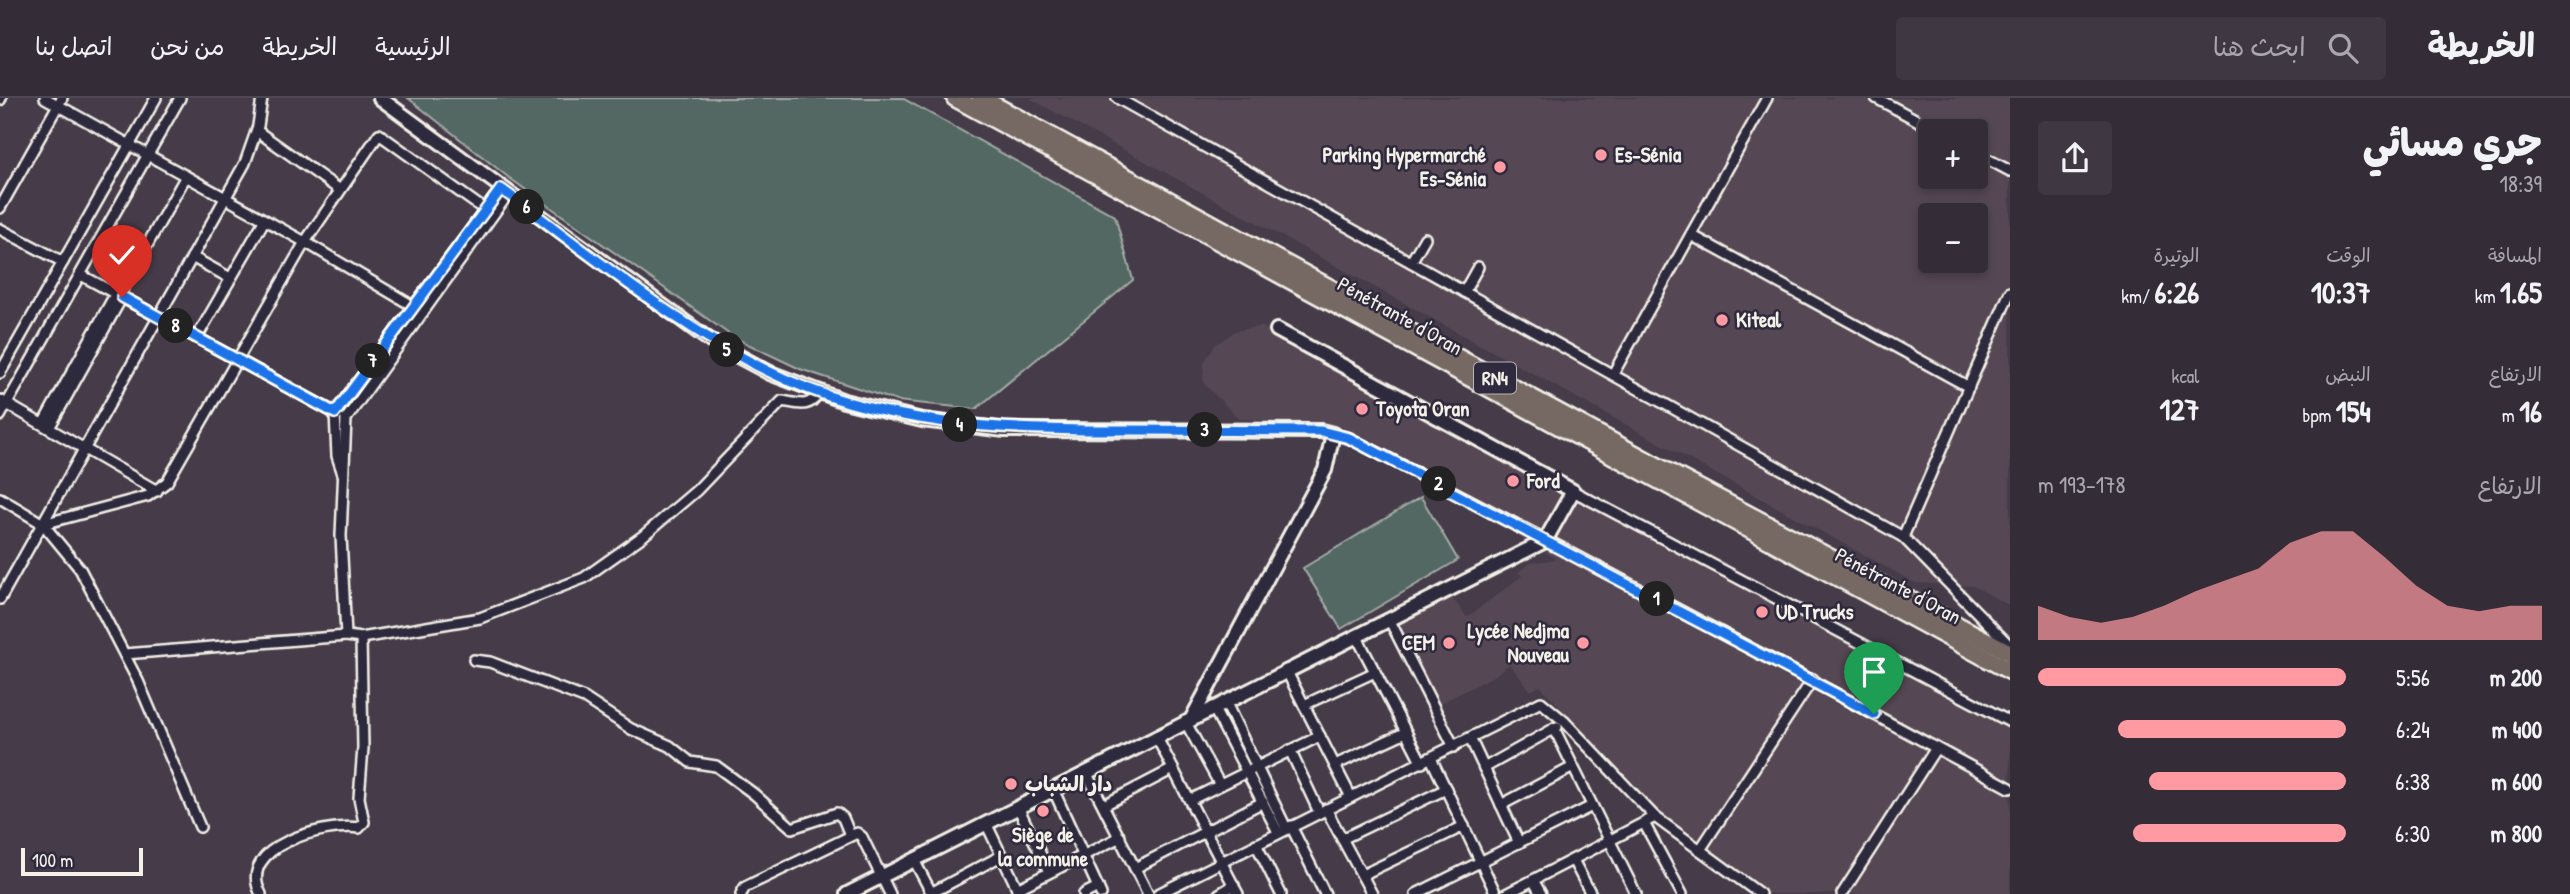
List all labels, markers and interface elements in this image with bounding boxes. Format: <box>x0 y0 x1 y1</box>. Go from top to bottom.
search box <box>1896 17 2386 80</box>
text: الخريطة <box>2428 23 2535 67</box>
text: ابحث هنا <box>2213 29 2306 64</box>
icon: search <box>2324 29 2362 67</box>
text: اتصل بنا <box>35 30 112 62</box>
text: من نحن <box>150 30 224 62</box>
text: الخريطة <box>262 30 337 62</box>
text: الرئيسية <box>375 30 451 62</box>
text: جري مسائي <box>2363 116 2542 168</box>
map controls <box>1918 119 1988 273</box>
button: + <box>1918 119 1988 189</box>
button: share <box>2038 121 2112 195</box>
place label: Parking Hypermarché Es-Sénia <box>1322 140 1487 193</box>
place label: Es-Sénia <box>1615 140 1682 169</box>
marker: Es-Sénia <box>1593 147 1609 163</box>
marker: Parking Hypermarché Es-Sénia <box>1492 159 1508 175</box>
text: 18:39 <box>2500 168 2542 199</box>
pin: 6 <box>510 190 544 224</box>
text: 6 <box>523 193 530 219</box>
button: − <box>1918 203 1988 273</box>
pin <box>92 225 152 297</box>
icon: check <box>103 236 141 274</box>
text: الوتيرة <box>2153 242 2199 268</box>
text: الوقت <box>2326 242 2371 268</box>
text: المسافة <box>2488 242 2542 268</box>
street label: Pénétrante d'Oran <box>1332 269 1468 362</box>
text: 6:26 <box>2154 272 2199 312</box>
text: 10:37 <box>2311 272 2371 312</box>
text: 1.65 <box>2500 272 2542 312</box>
text: /km <box>2121 283 2154 309</box>
text: km <box>2475 283 2500 309</box>
place label: Kiteal <box>1736 305 1782 334</box>
pin: 8 <box>158 308 194 344</box>
text: 8 <box>171 312 180 338</box>
marker: Kiteal <box>1714 312 1730 328</box>
pin: 5 <box>710 332 744 368</box>
text: 5 <box>722 336 731 362</box>
pin: 7 <box>356 344 390 378</box>
text: 7 <box>368 347 377 373</box>
text: النبض <box>2325 361 2371 387</box>
text: الارتفاع <box>2489 361 2542 387</box>
road number: RN4 <box>1474 362 1516 394</box>
text: kcal <box>2172 363 2199 389</box>
text: 127 <box>2160 389 2199 429</box>
text: 154 <box>2336 391 2371 431</box>
text: 16 <box>2519 391 2542 431</box>
place label: Toyota Oran <box>1375 394 1469 424</box>
marker: Toyota Oran <box>1354 401 1370 417</box>
text: bpm <box>2303 402 2336 428</box>
text: m <box>2502 402 2519 428</box>
pin: 4 <box>942 408 978 442</box>
text: 4 <box>956 411 963 437</box>
pin: 3 <box>1188 412 1222 448</box>
text: 3 <box>1200 416 1209 442</box>
pin: 2 <box>1422 466 1456 502</box>
place label: Ford <box>1526 466 1560 495</box>
text: 178–193 m <box>2038 469 2125 500</box>
text: 2 <box>1434 470 1443 496</box>
text: الارتفاع <box>2478 470 2542 501</box>
marker: Ford <box>1505 473 1521 489</box>
street label: Pénétrante d'Oran <box>1830 540 1966 631</box>
pin: 1 <box>1640 582 1674 616</box>
text: 1 <box>1653 585 1660 611</box>
place label: UD Trucks <box>1776 597 1854 626</box>
marker: UD Trucks <box>1754 604 1770 620</box>
place label: Lycée Nedjma Nouveau <box>1467 616 1570 669</box>
place label: CEM <box>1402 628 1435 657</box>
marker: CEM <box>1441 635 1457 651</box>
marker: Lycée Nedjma Nouveau <box>1575 635 1591 651</box>
pin <box>1844 642 1904 714</box>
icon: arrive <box>1855 653 1893 691</box>
text: 5:56 <box>2396 662 2430 693</box>
text: 200 m <box>2490 662 2542 693</box>
text: 6:24 <box>2396 714 2430 745</box>
text: 400 m <box>2492 714 2542 745</box>
text: 6:38 <box>2395 766 2430 797</box>
text: 600 m <box>2491 766 2542 797</box>
place label: دار الشباب <box>1025 769 1112 798</box>
marker: دار الشباب <box>1003 776 1019 792</box>
marker: Siège de la commune <box>1035 803 1051 819</box>
text: 6:30 <box>2395 818 2430 849</box>
text: 800 m <box>2490 818 2542 849</box>
place label: Siège de la commune <box>998 820 1089 873</box>
scale bar <box>21 845 144 877</box>
text: 100 m <box>32 847 73 873</box>

